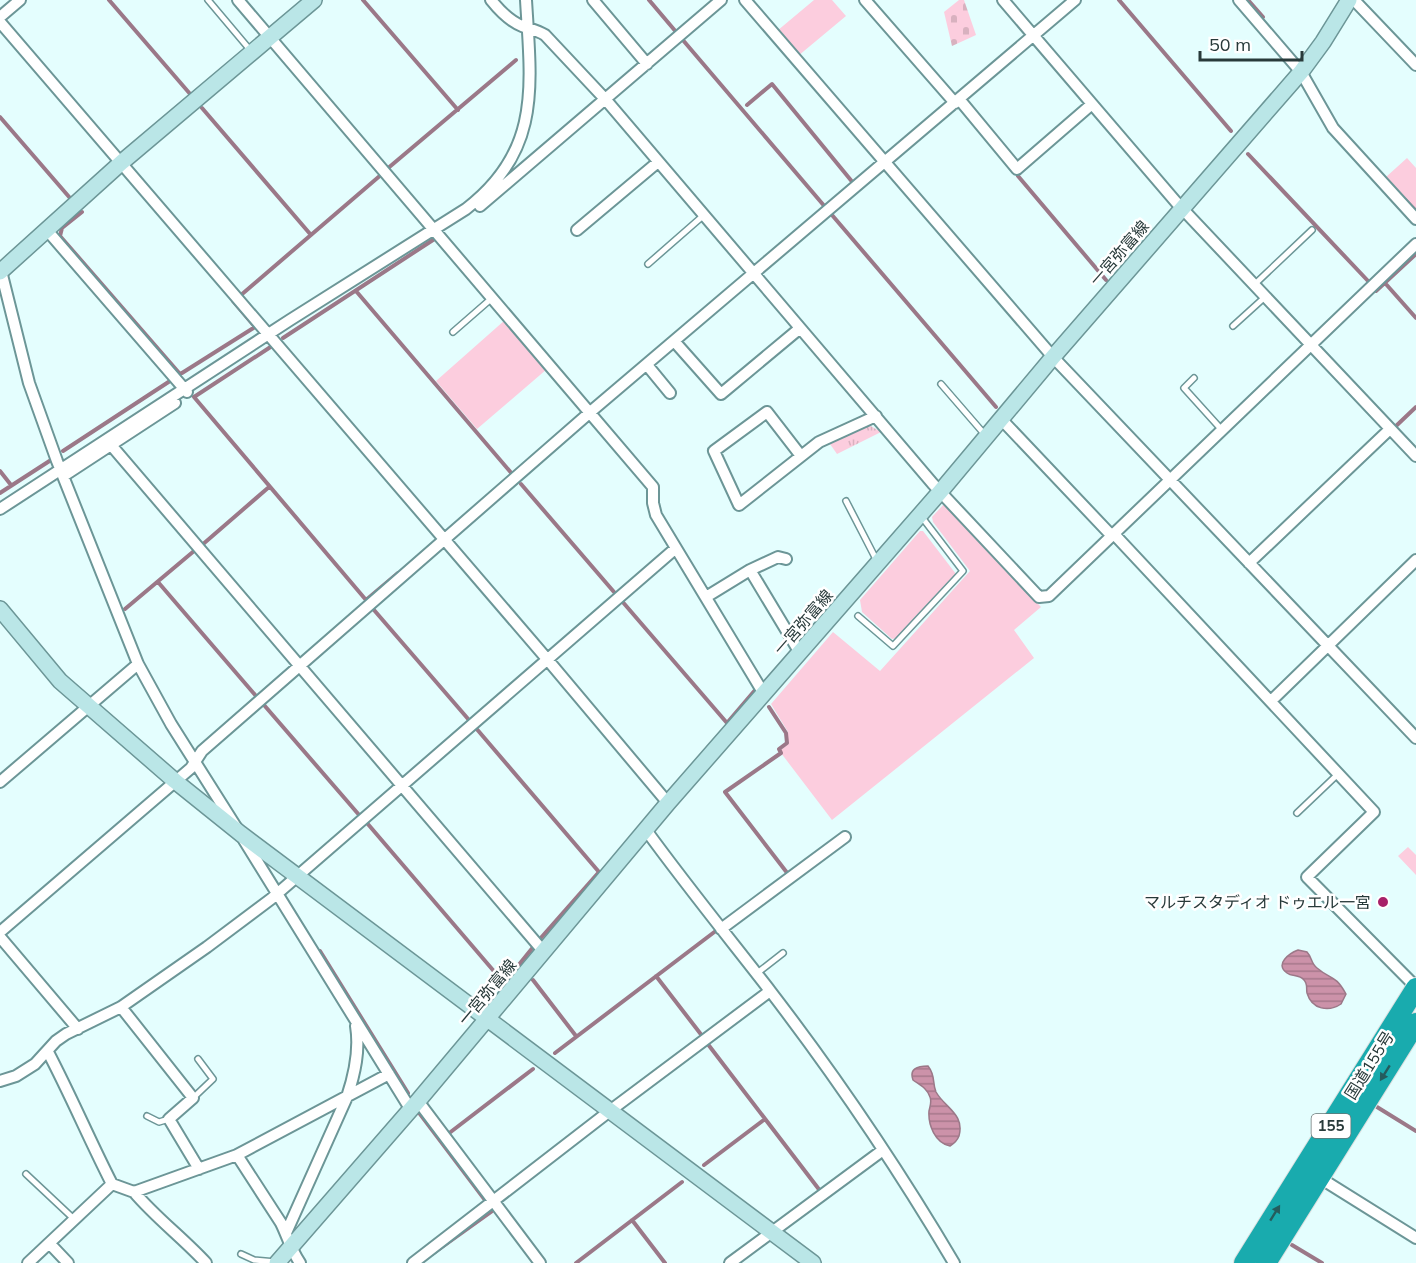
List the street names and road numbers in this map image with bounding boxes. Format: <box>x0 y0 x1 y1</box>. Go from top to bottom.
street label: 一宮弥富線 <box>1085 216 1153 290</box>
street label: 一宮弥富線 <box>769 585 837 659</box>
street label: 一宮弥富線 <box>454 955 520 1029</box>
street label: 国道155号 <box>1340 1027 1398 1103</box>
road number: 155 <box>1312 1114 1350 1138</box>

